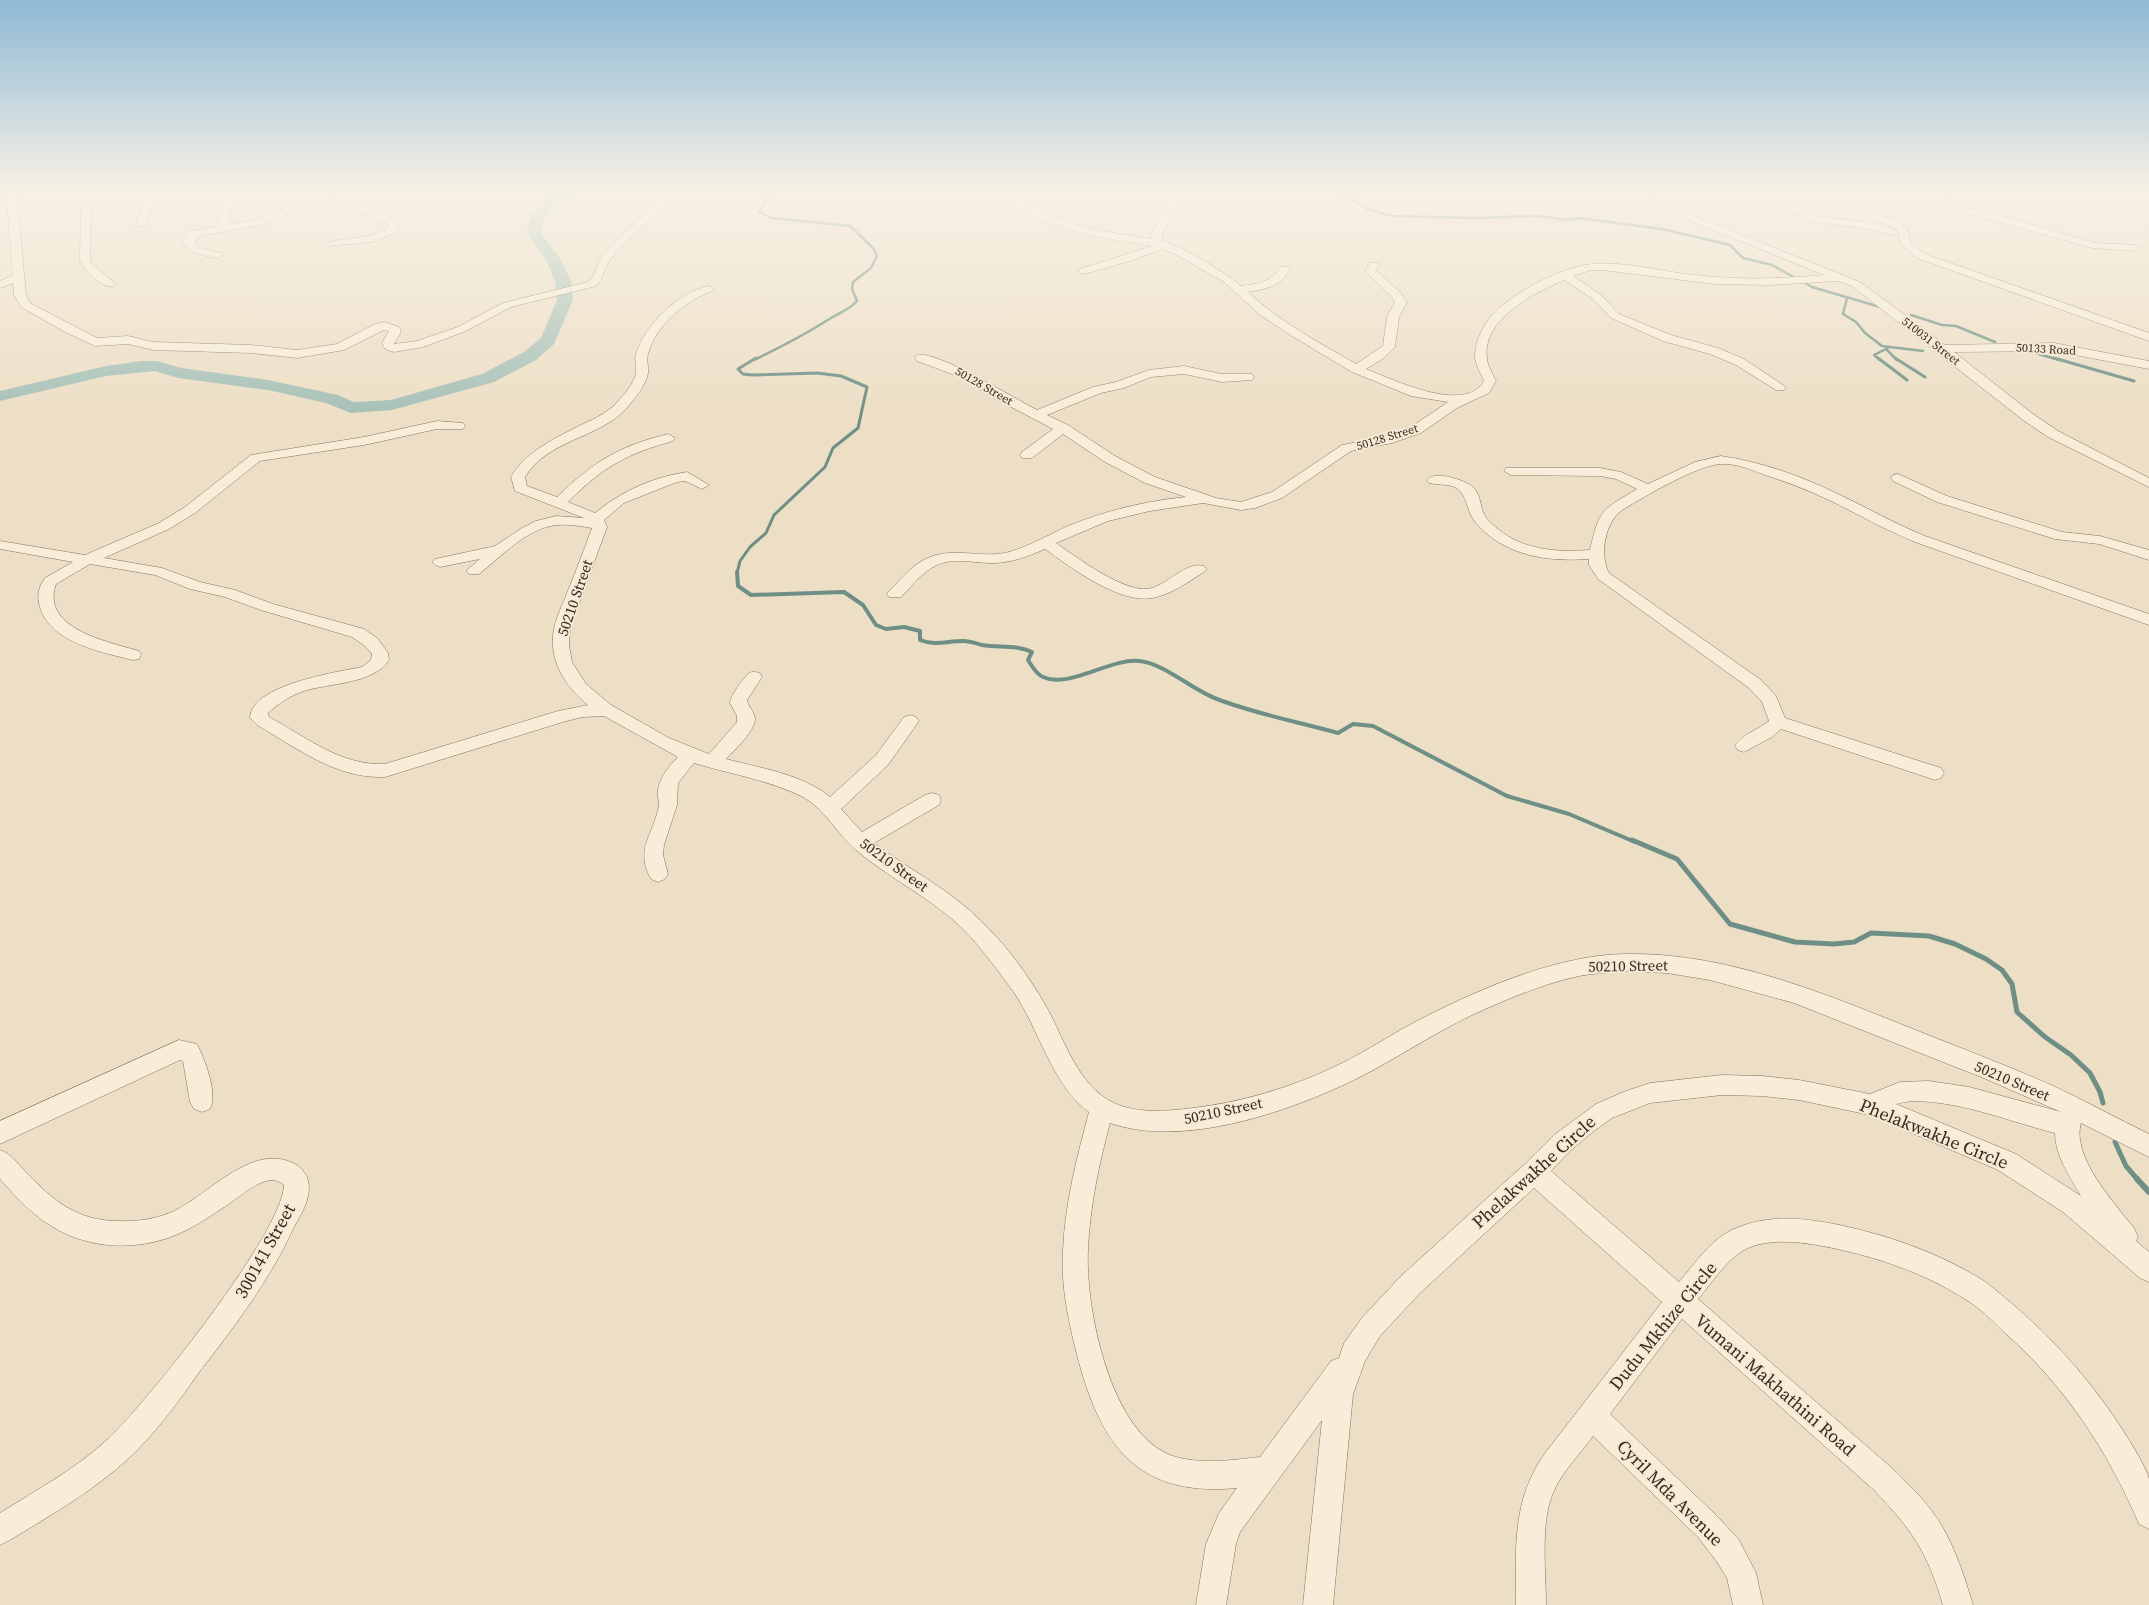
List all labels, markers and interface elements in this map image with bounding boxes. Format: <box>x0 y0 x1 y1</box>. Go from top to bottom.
street label: 510031 Street <box>1899 313 1964 369</box>
street label: 50133 Road <box>2016 339 2077 359</box>
street label: 50128 Street <box>952 363 1016 409</box>
street label: 50128 Street <box>1354 420 1420 454</box>
street label: 50210 Street <box>552 557 597 639</box>
street label: 50210 Street <box>856 833 933 897</box>
street label: 50210 Street <box>1588 954 1668 977</box>
street label: 50210 Street <box>1971 1055 2053 1106</box>
street label: 50210 Street <box>1182 1092 1264 1129</box>
street label: Phelakwakhe Circle <box>1856 1092 2012 1175</box>
street label: Phelakwakhe Circle <box>1466 1109 1601 1234</box>
street label: 300141 Street <box>228 1199 301 1303</box>
street label: Dudu Mkhize Circle <box>1603 1256 1722 1395</box>
street label: Vumani Makhathini Road <box>1690 1308 1861 1461</box>
street label: Cyril Mda Avenue <box>1611 1434 1729 1552</box>

